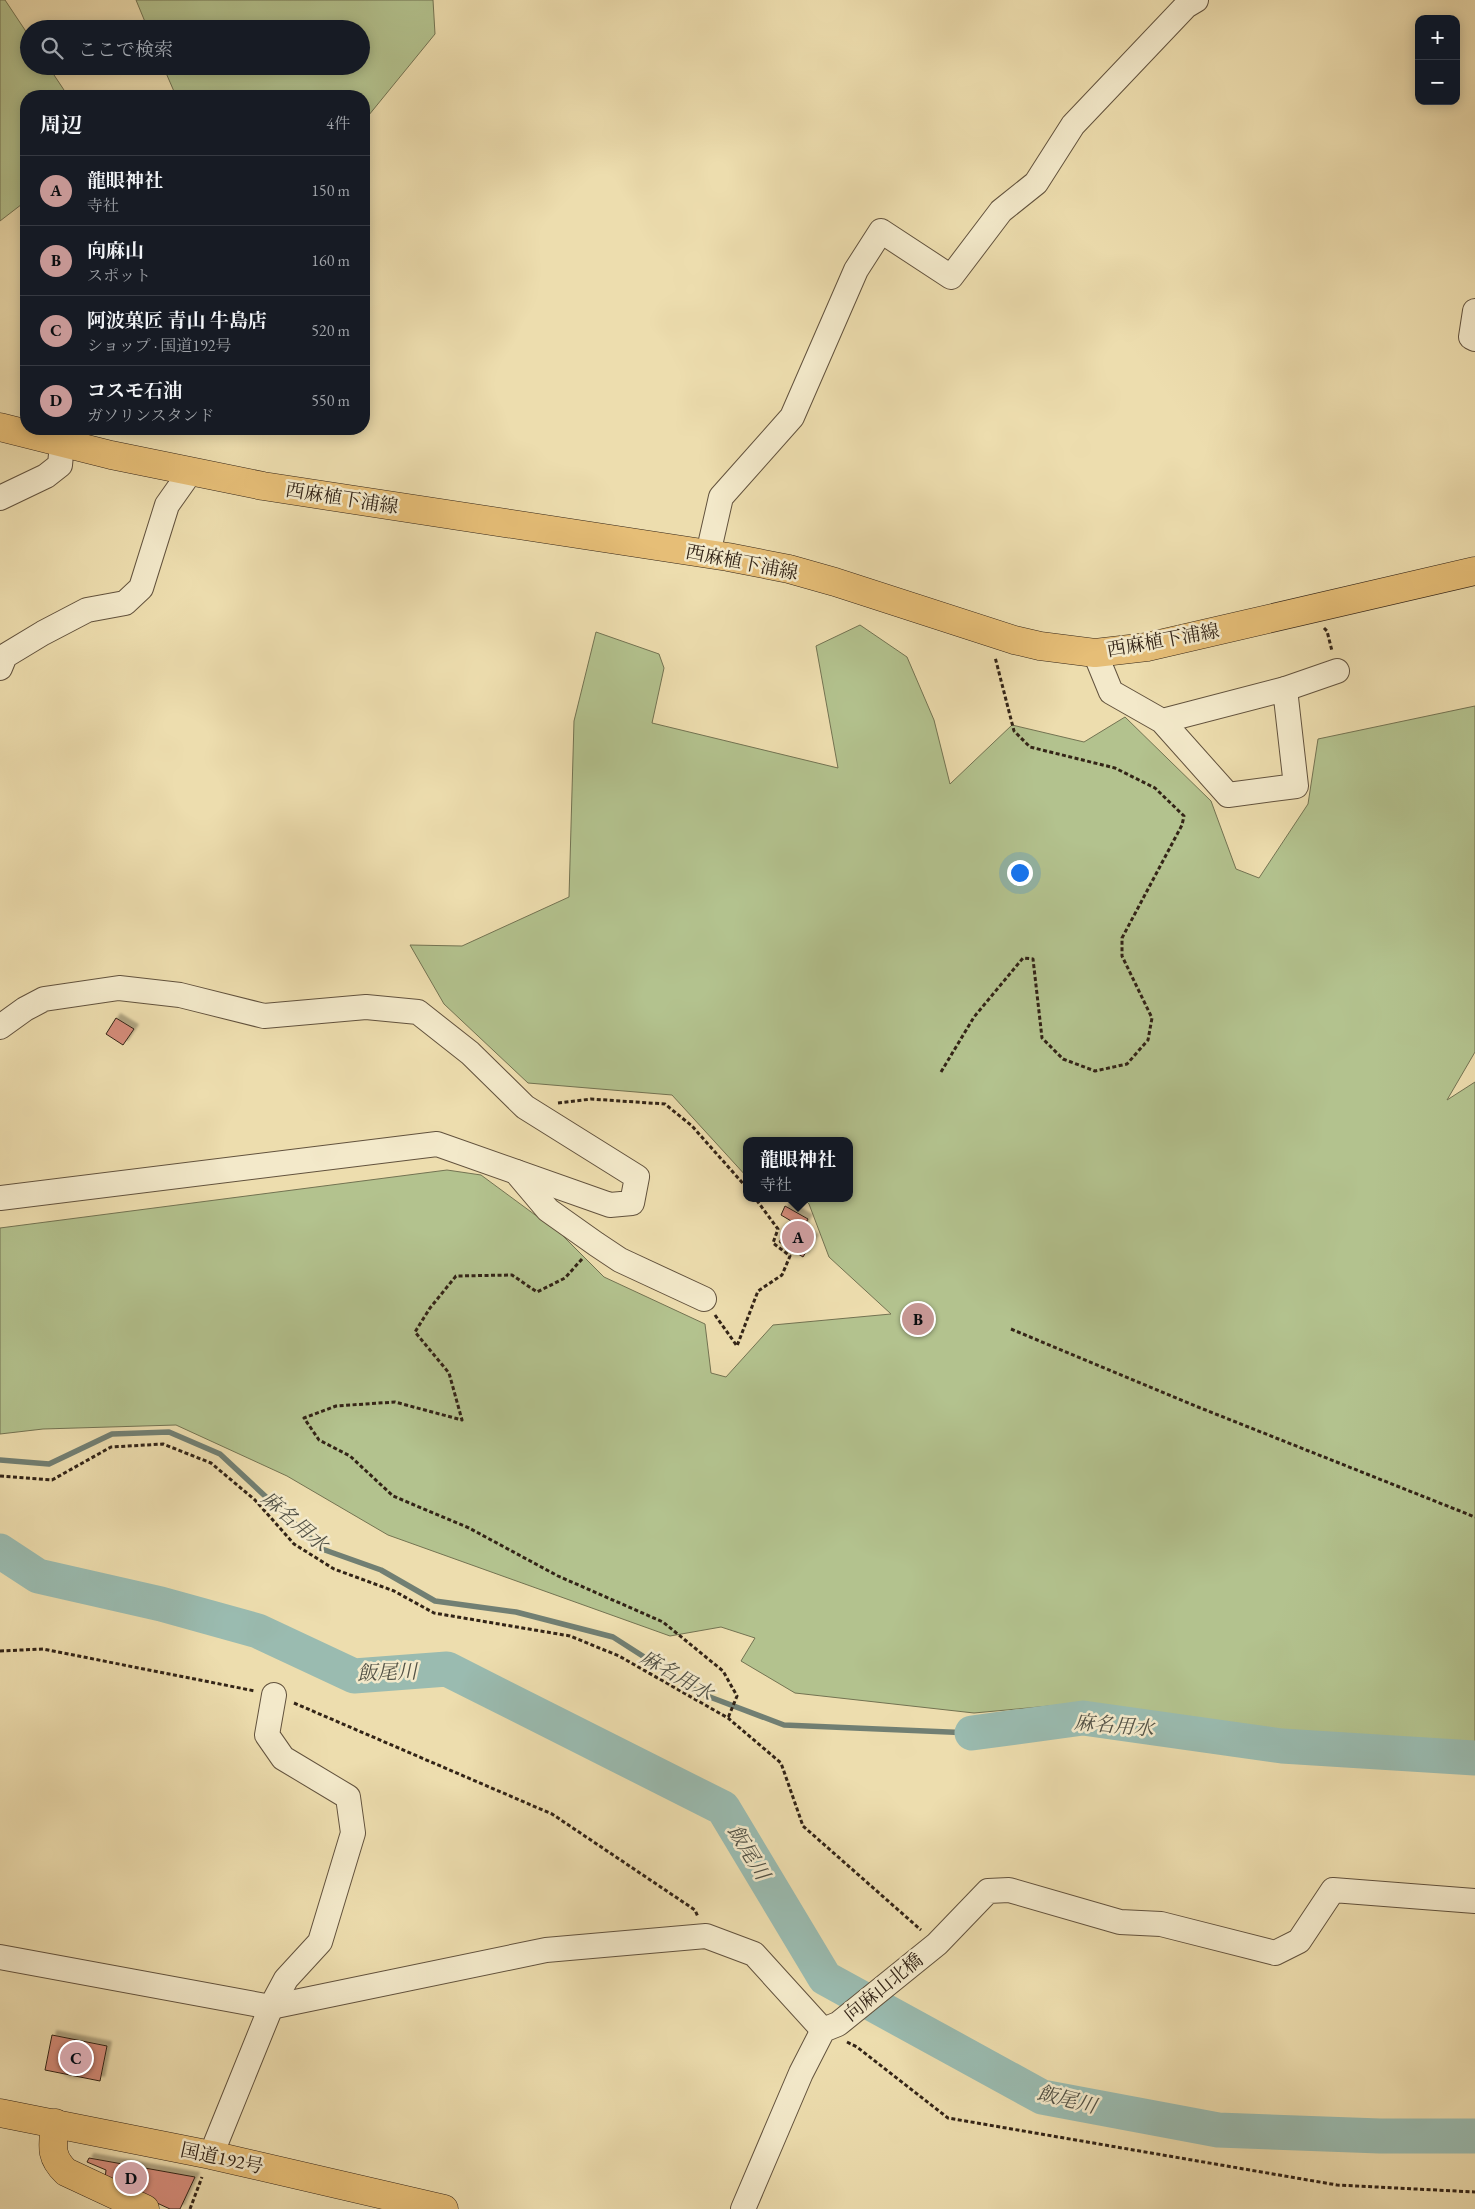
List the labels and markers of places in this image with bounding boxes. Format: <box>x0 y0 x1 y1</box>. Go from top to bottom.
pin: A <box>782 1218 814 1256</box>
pin: B <box>902 1300 934 1338</box>
pin: C <box>60 2039 92 2077</box>
pin: D <box>115 2159 147 2197</box>

